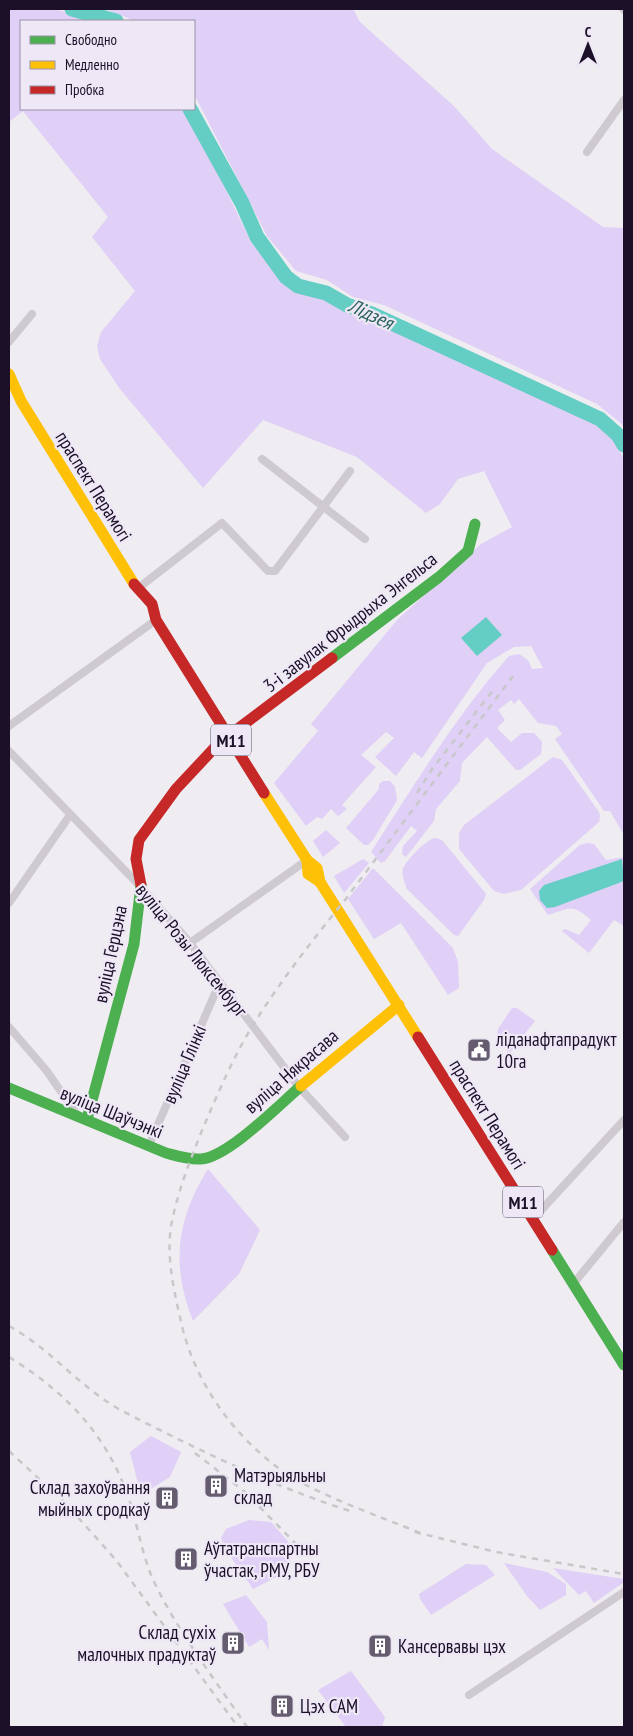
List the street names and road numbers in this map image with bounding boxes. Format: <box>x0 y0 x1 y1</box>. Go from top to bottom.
street label: праспект Перамогі <box>51 426 137 546</box>
street label: 3-і завулак Фрыдрыха Энгельса <box>258 547 442 697</box>
road number: М11 <box>211 724 251 756</box>
street label: вуліца Розы Люксембург <box>131 878 253 1022</box>
street label: вуліца Герцэна <box>88 903 132 1005</box>
street label: вуліца Глінкі <box>157 1021 211 1107</box>
street label: вуліца Някрасава <box>239 1024 343 1118</box>
street label: праспект Перамогі <box>445 1054 531 1174</box>
street label: вуліца Шаўчэнкі <box>57 1080 167 1144</box>
road number: М11 <box>503 1186 543 1218</box>

